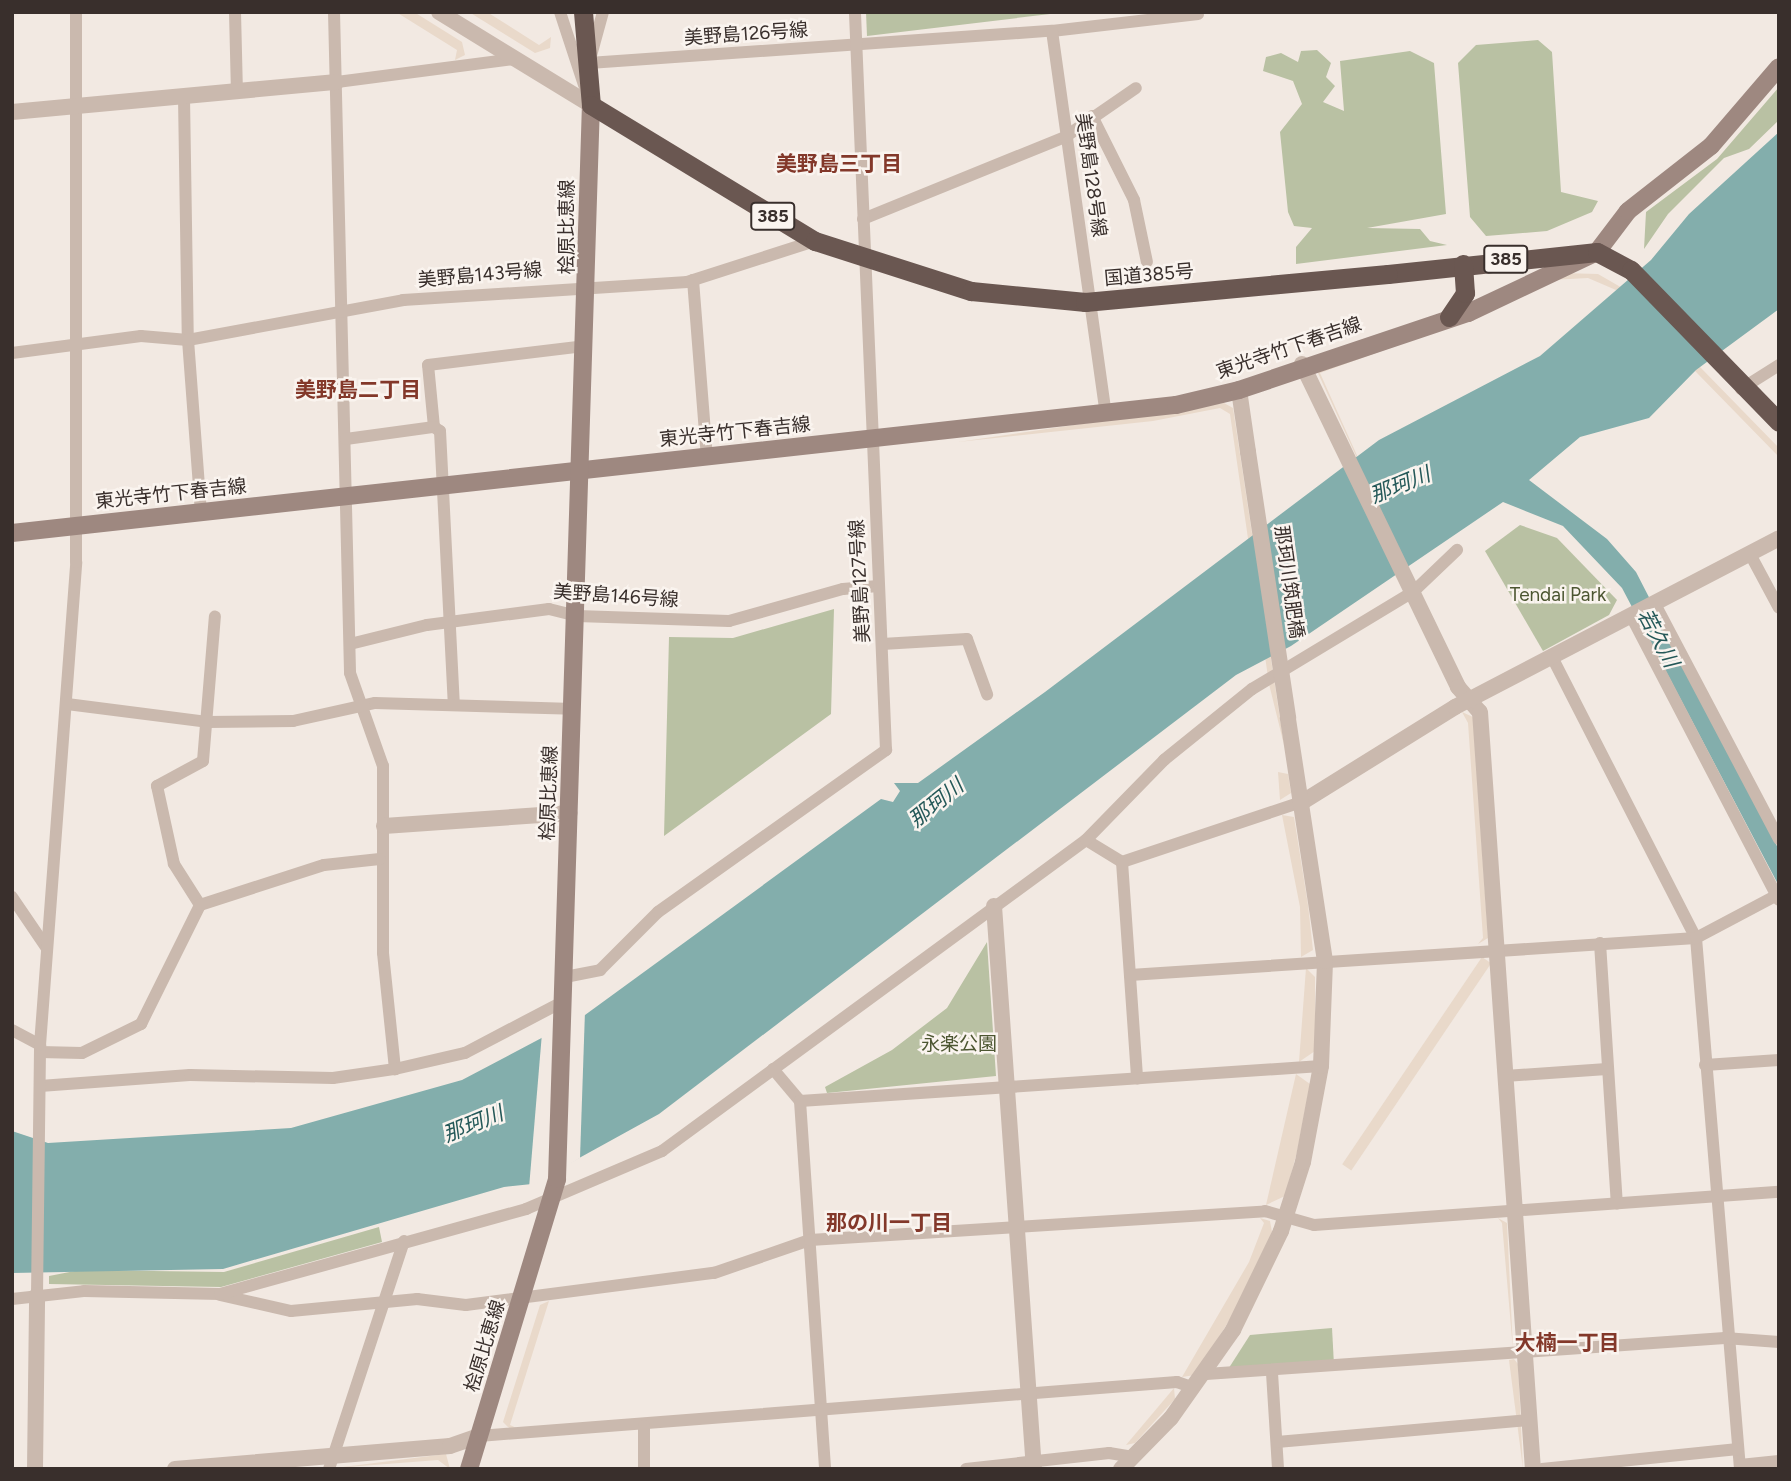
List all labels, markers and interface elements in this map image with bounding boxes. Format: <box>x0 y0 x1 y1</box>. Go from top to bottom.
street label: 美野島126号線 <box>683 18 809 50</box>
street label: 美野島128号線 <box>1071 111 1111 239</box>
district label: 美野島三丁目 <box>776 151 902 177</box>
street label: 桧原比恵線 <box>556 180 578 274</box>
road number: 385 <box>750 202 796 230</box>
road number: 385 <box>1483 244 1529 274</box>
street label: 美野島143号線 <box>417 258 543 292</box>
street label: 国道385号 <box>1103 260 1195 290</box>
street label: 東光寺竹下春吉線 <box>1213 312 1365 384</box>
district label: 美野島二丁目 <box>295 377 421 403</box>
street label: 東光寺竹下春吉線 <box>658 413 812 451</box>
water label: 那珂川 <box>1366 462 1434 508</box>
street label: 東光寺竹下春吉線 <box>94 475 248 513</box>
street label: 美野島127号線 <box>845 519 875 643</box>
street label: 那珂川筑肥橋 <box>1270 524 1308 640</box>
street label: 美野島146号線 <box>553 580 679 612</box>
park label: Tendai Park <box>1510 584 1606 606</box>
water label: 若久川 <box>1632 604 1684 672</box>
street label: 桧原比恵線 <box>536 745 562 841</box>
water label: 那珂川 <box>904 773 968 833</box>
park label: 永楽公園 <box>921 1033 997 1055</box>
water label: 那珂川 <box>439 1101 507 1147</box>
district label: 那の川一丁目 <box>826 1210 952 1236</box>
street label: 桧原比恵線 <box>460 1297 510 1395</box>
district label: 大楠一丁目 <box>1515 1330 1619 1356</box>

